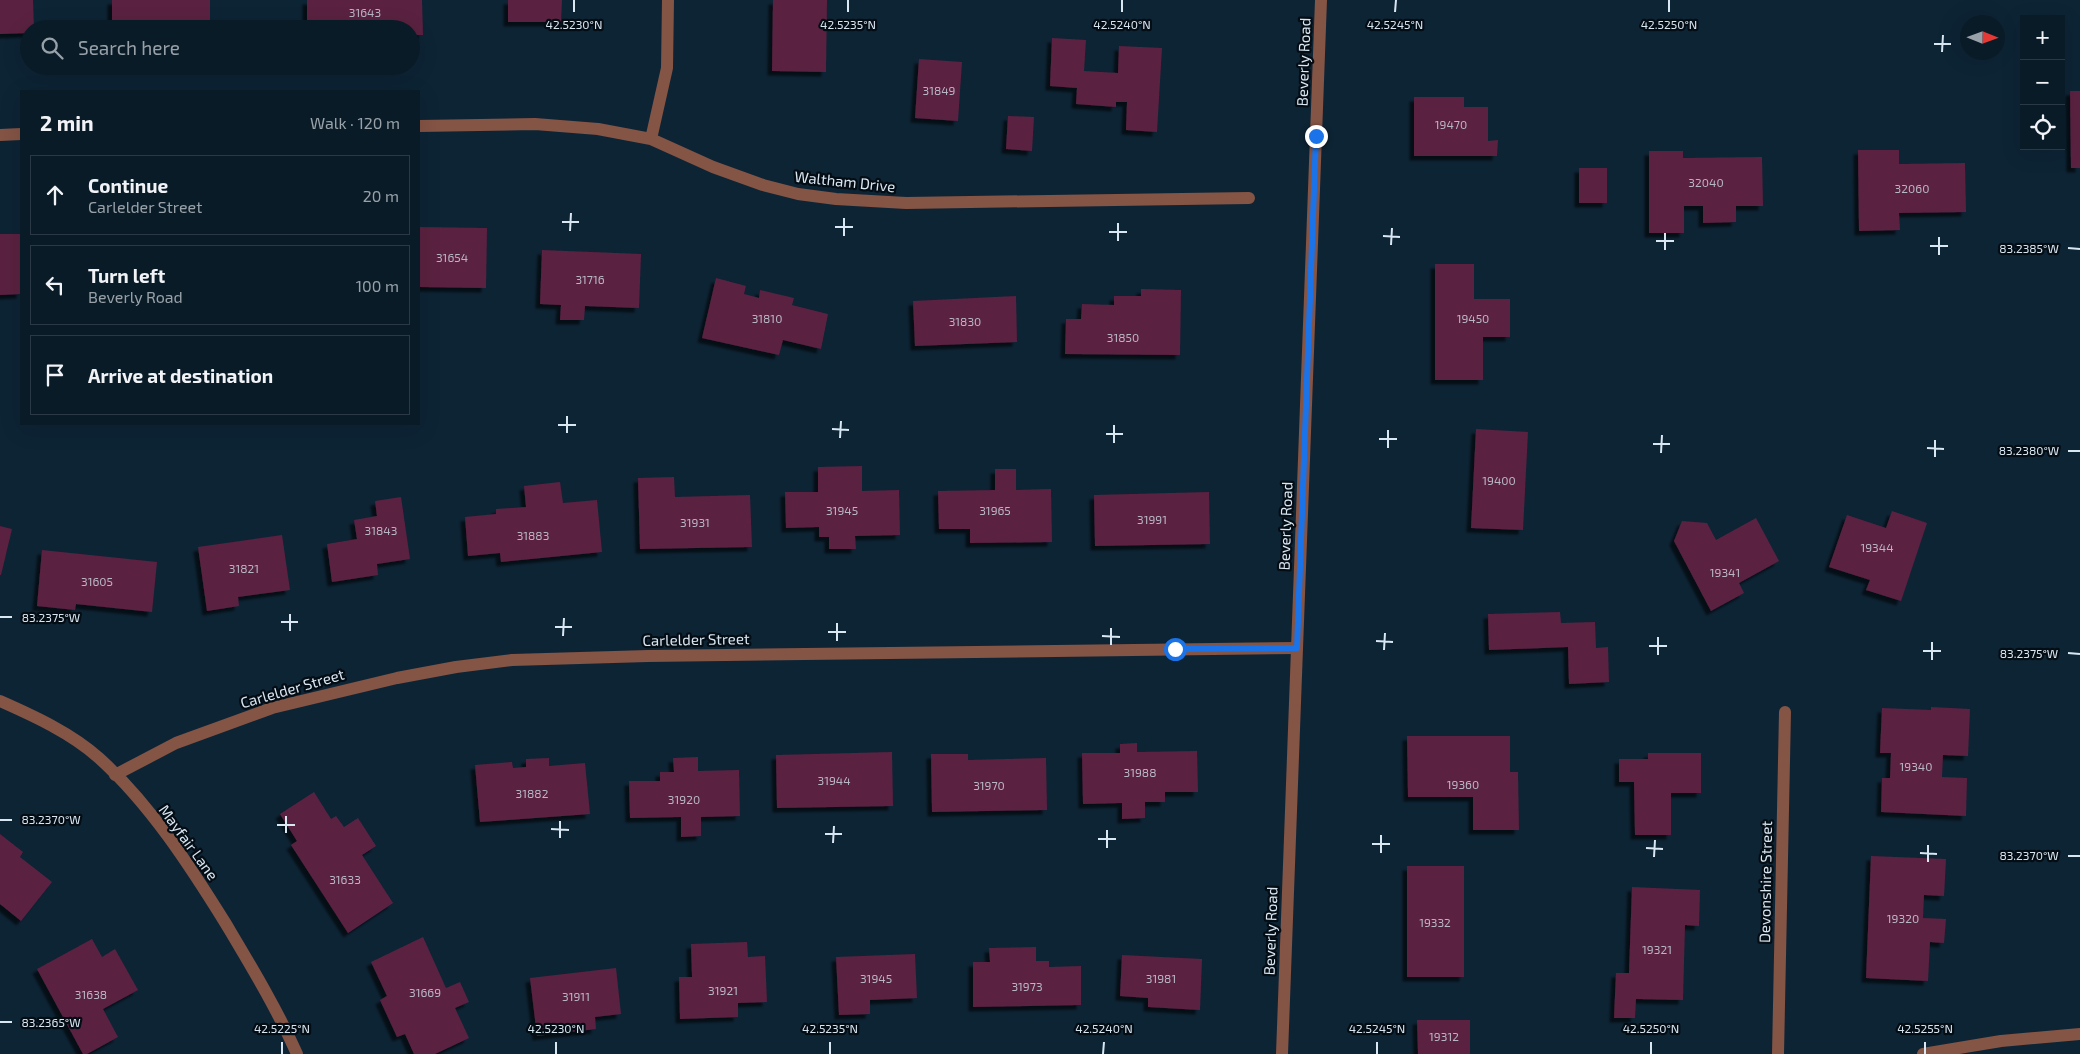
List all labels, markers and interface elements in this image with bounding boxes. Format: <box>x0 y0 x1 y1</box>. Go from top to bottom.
house number: 31643 <box>349 5 381 19</box>
north arrow <box>1960 15 2005 60</box>
map controls <box>2020 15 2065 150</box>
button: + <box>2020 15 2065 60</box>
text: 42.5230°N <box>546 17 602 31</box>
text: 42.5235°N <box>820 17 876 31</box>
text: 42.5240°N <box>1093 17 1151 31</box>
street label: Beverly Road <box>1292 17 1314 107</box>
text: 42.5245°N <box>1367 17 1423 31</box>
text: 42.5250°N <box>1641 17 1697 31</box>
search box <box>20 20 420 75</box>
icon: search <box>38 34 66 62</box>
text: Search here <box>78 36 180 59</box>
button: − <box>2020 60 2065 105</box>
house number: 31849 <box>923 83 956 97</box>
button: locate <box>2020 105 2065 150</box>
text: 2 min <box>40 110 94 135</box>
text: Walk · 120 m <box>310 113 400 132</box>
house number: 19470 <box>1435 117 1467 131</box>
route end <box>1305 125 1328 148</box>
street label: Waltham Drive <box>794 167 896 195</box>
text: Continue <box>88 174 168 197</box>
house number: 32040 <box>1688 175 1724 189</box>
icon: ahead <box>41 181 69 209</box>
house number: 32060 <box>1895 181 1929 195</box>
text: 20 m <box>363 186 399 205</box>
text: Carlelder Street <box>88 197 202 216</box>
text: 83.2385°W <box>1999 241 2059 255</box>
house number: 31654 <box>436 250 468 264</box>
text: Turn left <box>88 264 165 287</box>
icon: left <box>41 271 69 299</box>
house number: 31716 <box>575 272 605 286</box>
text: 100 m <box>356 276 399 295</box>
text: Beverly Road <box>88 287 183 306</box>
house number: 31810 <box>752 311 782 325</box>
house number: 19450 <box>1457 311 1489 325</box>
house number: 31830 <box>949 314 981 328</box>
house number: 31850 <box>1107 330 1139 344</box>
icon: arrive <box>41 361 69 389</box>
text: Arrive at destination <box>88 364 273 387</box>
text: 83.2380°W <box>1999 443 2059 457</box>
house number: 19400 <box>1482 473 1516 487</box>
street label: Beverly Road <box>1274 481 1296 571</box>
house number: 31945 <box>826 503 858 517</box>
house number: 31965 <box>979 503 1011 517</box>
house number: 31991 <box>1137 512 1167 526</box>
house number: 31931 <box>680 515 710 529</box>
house number: 31843 <box>365 523 397 537</box>
house number: 31883 <box>517 528 549 542</box>
house number: 19344 <box>1860 540 1894 554</box>
house number: 31821 <box>229 561 259 575</box>
house number: 19341 <box>1710 565 1740 579</box>
house number: 31605 <box>81 574 113 588</box>
text: 83.2375°W <box>22 610 80 624</box>
street label: Carlelder Street <box>642 629 750 649</box>
route start <box>1164 638 1187 661</box>
text: 83.2375°W <box>2000 646 2058 660</box>
street label: Carlelder Street <box>238 665 346 711</box>
house number: 19340 <box>1900 759 1932 773</box>
house number: 31988 <box>1124 765 1156 779</box>
house number: 31944 <box>817 773 851 787</box>
house number: 19360 <box>1447 777 1479 791</box>
house number: 31970 <box>973 778 1005 792</box>
house number: 31882 <box>516 786 549 800</box>
house number: 31920 <box>668 792 700 806</box>
street label: Mayfair Lane <box>156 801 222 883</box>
text: 83.2370°W <box>21 812 81 826</box>
street label: Devonshire Street <box>1755 821 1775 943</box>
text: 83.2370°W <box>1999 848 2059 862</box>
house number: 31633 <box>329 872 361 886</box>
street label: Beverly Road <box>1259 886 1281 976</box>
house number: 19320 <box>1887 911 1919 925</box>
house number: 19332 <box>1419 915 1451 929</box>
house number: 19321 <box>1642 942 1672 956</box>
house number: 31945 <box>860 971 892 985</box>
house number: 31981 <box>1146 971 1176 985</box>
house number: 31973 <box>1011 979 1043 993</box>
house number: 31921 <box>708 983 738 997</box>
house number: 31669 <box>409 985 441 999</box>
house number: 31638 <box>75 987 107 1001</box>
house number: 31911 <box>562 989 590 1003</box>
text: 83.2365°W <box>21 1015 81 1029</box>
text: 42.5225°N <box>254 1021 310 1035</box>
text: 42.5230°N <box>528 1021 584 1035</box>
text: 42.5235°N <box>802 1021 858 1035</box>
text: 42.5240°N <box>1075 1021 1133 1035</box>
text: 42.5245°N <box>1349 1021 1405 1035</box>
text: 42.5250°N <box>1623 1021 1679 1035</box>
text: 42.5255°N <box>1897 1021 1953 1035</box>
house number: 19312 <box>1429 1029 1459 1043</box>

